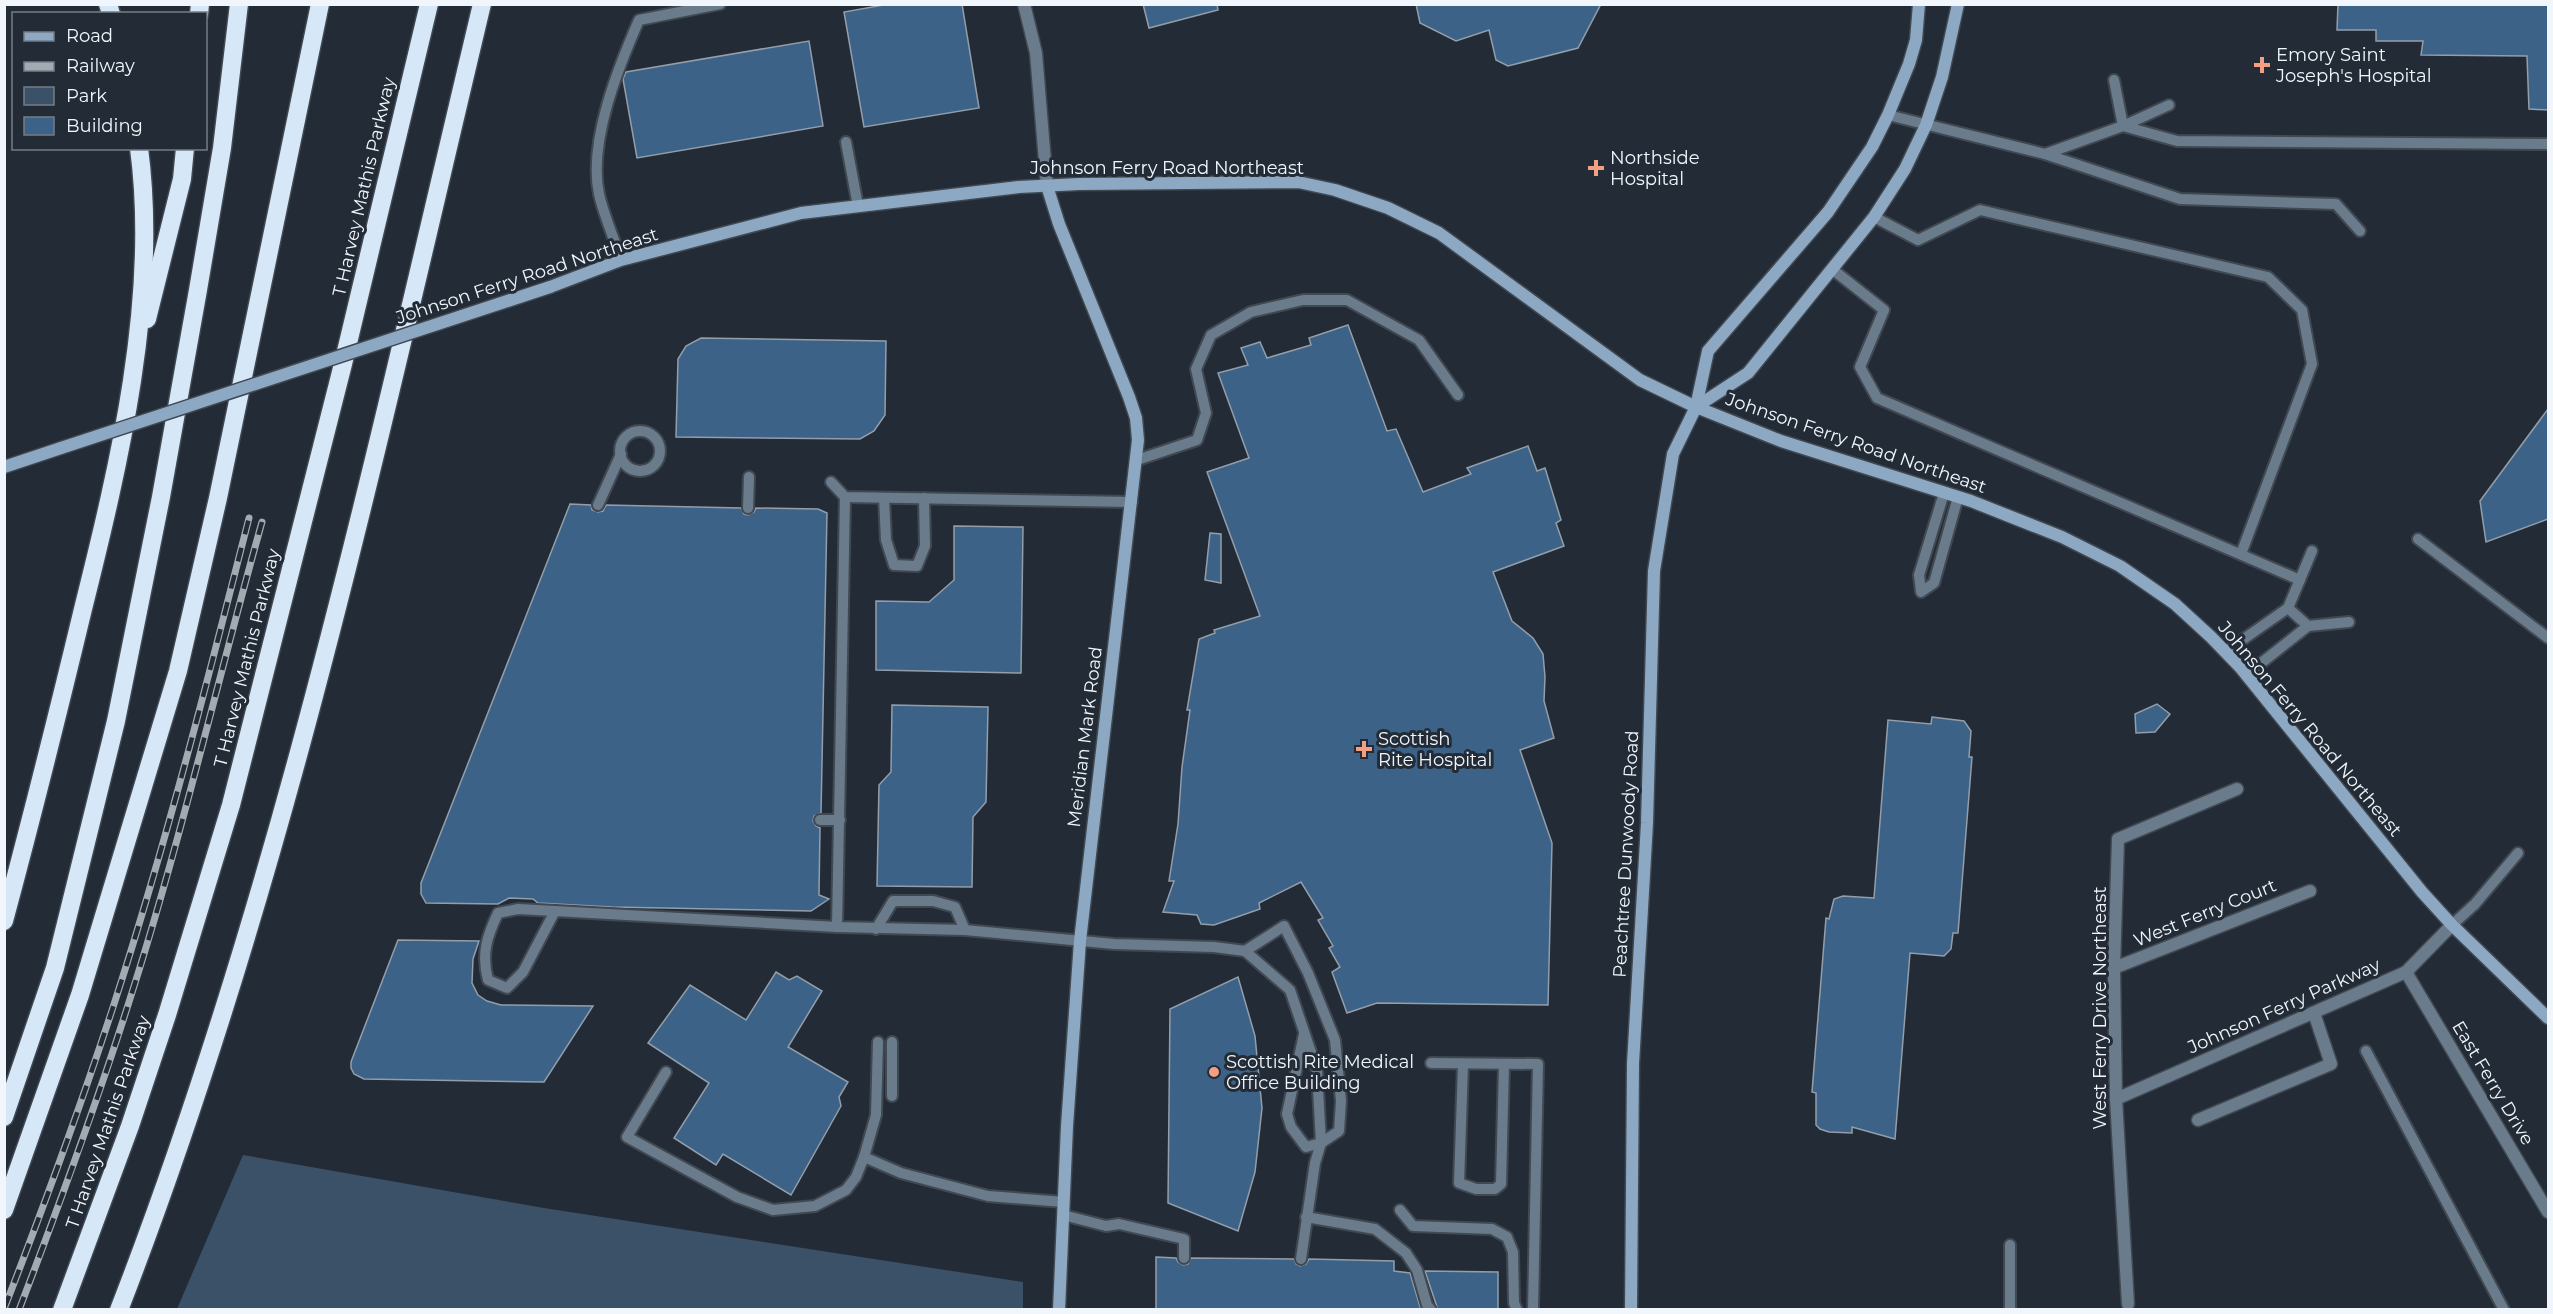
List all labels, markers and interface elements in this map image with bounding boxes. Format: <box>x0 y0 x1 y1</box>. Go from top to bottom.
legend <box>12 12 207 150</box>
text: Road <box>66 25 113 47</box>
place label: Emory Saint Joseph's Hospital <box>2275 44 2431 87</box>
text: Railway <box>66 55 135 77</box>
marker: Emory Saint Joseph's Hospital <box>2253 56 2271 74</box>
street label: T Harvey Mathis Parkway <box>328 75 400 299</box>
text: Park <box>66 85 107 107</box>
text: Building <box>66 115 143 137</box>
place label: Northside Hospital <box>1610 147 1700 190</box>
street label: Johnson Ferry Road Northeast <box>1029 157 1304 179</box>
marker: Northside Hospital <box>1587 159 1605 177</box>
street label: Johnson Ferry Road Northeast <box>392 223 661 329</box>
street label: Johnson Ferry Road Northeast <box>1722 388 1989 498</box>
street label: T Harvey Mathis Parkway <box>209 546 285 769</box>
street label: Johnson Ferry Road Northeast <box>2213 616 2407 841</box>
street label: Meridian Mark Road <box>1063 645 1107 829</box>
place label: Scottish Rite Hospital <box>1378 728 1492 771</box>
street label: Peachtree Dunwoody Road <box>1609 730 1643 978</box>
marker: Scottish Rite Hospital <box>1355 740 1373 758</box>
street label: West Ferry Court <box>2130 874 2280 952</box>
street label: West Ferry Drive Northeast <box>2089 886 2111 1130</box>
street label: Johnson Ferry Parkway <box>2183 953 2384 1059</box>
street label: T Harvey Mathis Parkway <box>61 1012 155 1232</box>
street label: East Ferry Drive <box>2447 1017 2539 1149</box>
place label: Scottish Rite Medical Office Building <box>1226 1051 1414 1094</box>
marker: Scottish Rite Medical Office Building <box>1207 1065 1221 1079</box>

